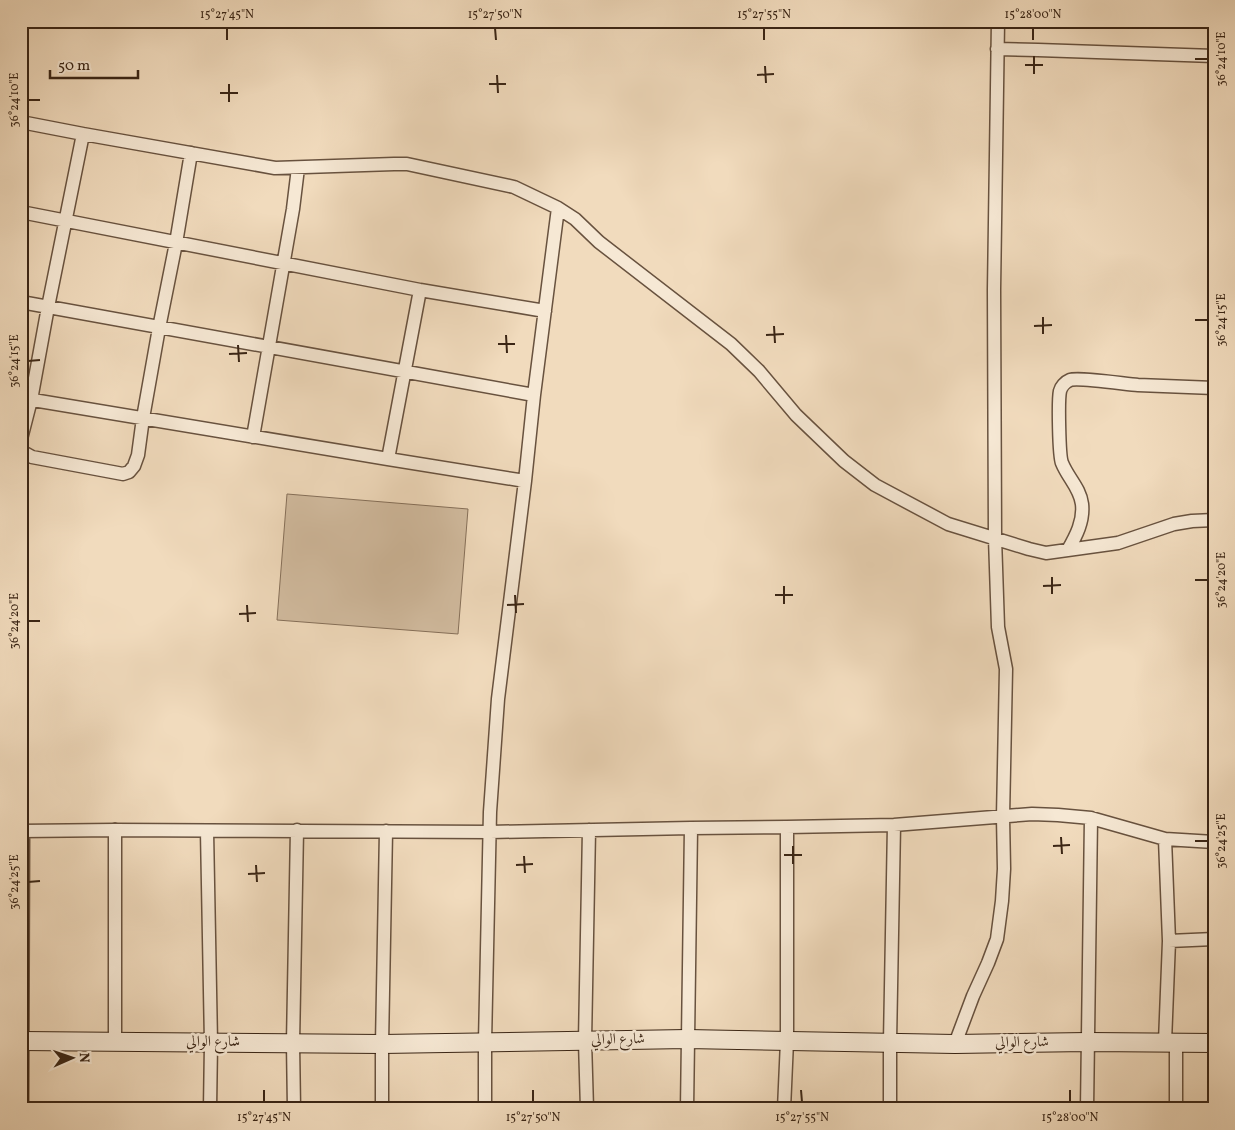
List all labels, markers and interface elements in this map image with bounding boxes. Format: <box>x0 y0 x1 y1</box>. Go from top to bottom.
text: 15°27'45"N <box>200 7 254 23</box>
text: 15°27'50"N <box>468 7 522 23</box>
text: 15°27'55"N <box>737 7 791 23</box>
text: 15°28'00"N <box>1005 7 1062 23</box>
text: 36°24'10"E <box>1214 32 1230 86</box>
scale bar <box>50 48 138 80</box>
text: 50 m <box>58 56 90 77</box>
text: 36°24'10"E <box>7 73 23 127</box>
text: 36°24'15"E <box>1214 293 1230 347</box>
text: 36°24'15"E <box>7 334 23 388</box>
text: 36°24'20"E <box>1214 552 1230 608</box>
text: 36°24'20"E <box>7 593 23 649</box>
text: 36°24'25"E <box>1214 813 1230 869</box>
text: 36°24'25"E <box>7 854 23 910</box>
street label: شارع الوالي <box>591 1029 645 1052</box>
north arrow <box>48 1032 98 1082</box>
street label: شارع الوالي <box>186 1032 240 1054</box>
street label: شارع الوالي <box>995 1032 1049 1055</box>
text: N <box>74 1052 93 1063</box>
text: 15°27'45"N <box>237 1110 291 1126</box>
text: 15°27'50"N <box>506 1110 560 1126</box>
text: 15°27'55"N <box>775 1110 829 1126</box>
text: 15°28'00"N <box>1042 1110 1099 1126</box>

